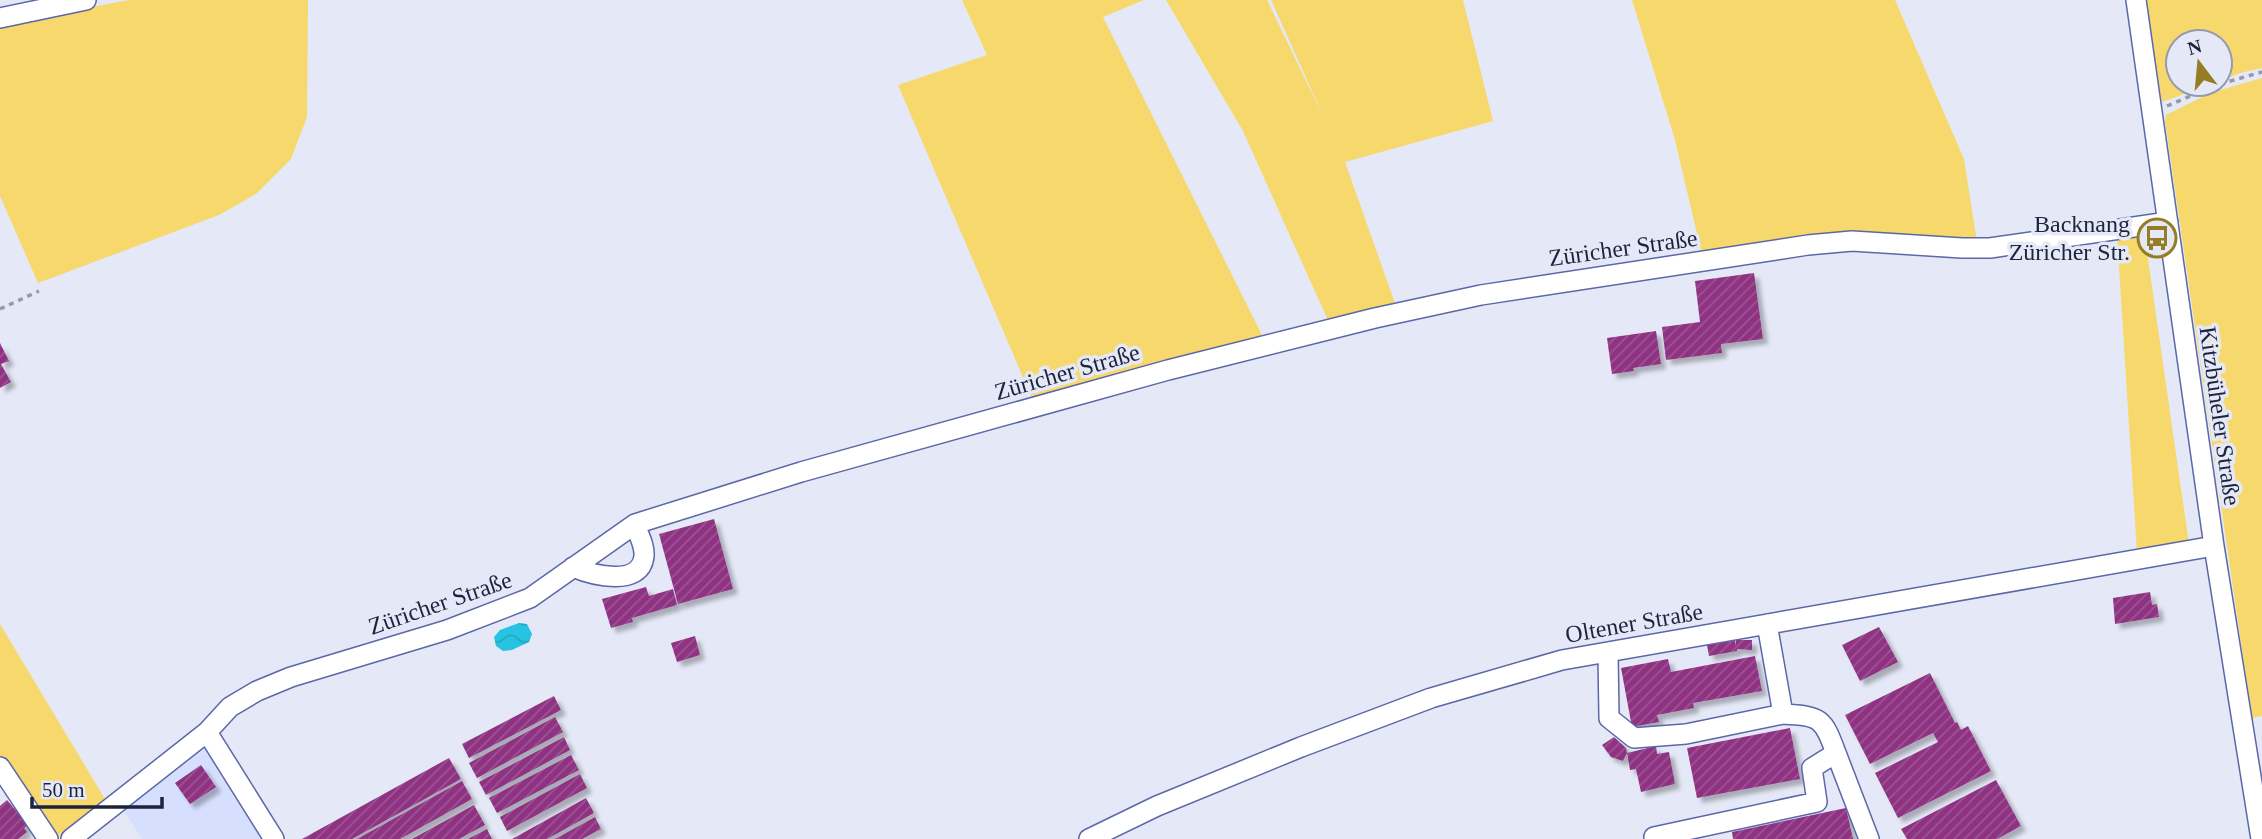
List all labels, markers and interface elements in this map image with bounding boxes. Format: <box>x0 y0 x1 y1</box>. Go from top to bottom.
north arrow <box>2164 28 2234 98</box>
text: N <box>2185 35 2204 59</box>
place label: Backnang Züricher Str. <box>2009 211 2130 265</box>
bus stop icon: Backnang Züricher Str. <box>2136 217 2178 259</box>
street label: Züricher Straße <box>1547 225 1699 271</box>
street label: Kitzbüheler Straße <box>2195 325 2245 507</box>
street label: Züricher Straße <box>991 339 1143 405</box>
street label: Züricher Straße <box>365 566 515 640</box>
street label: Oltener Straße <box>1563 598 1705 648</box>
scale bar <box>32 766 161 810</box>
text: 50 m <box>42 778 85 802</box>

